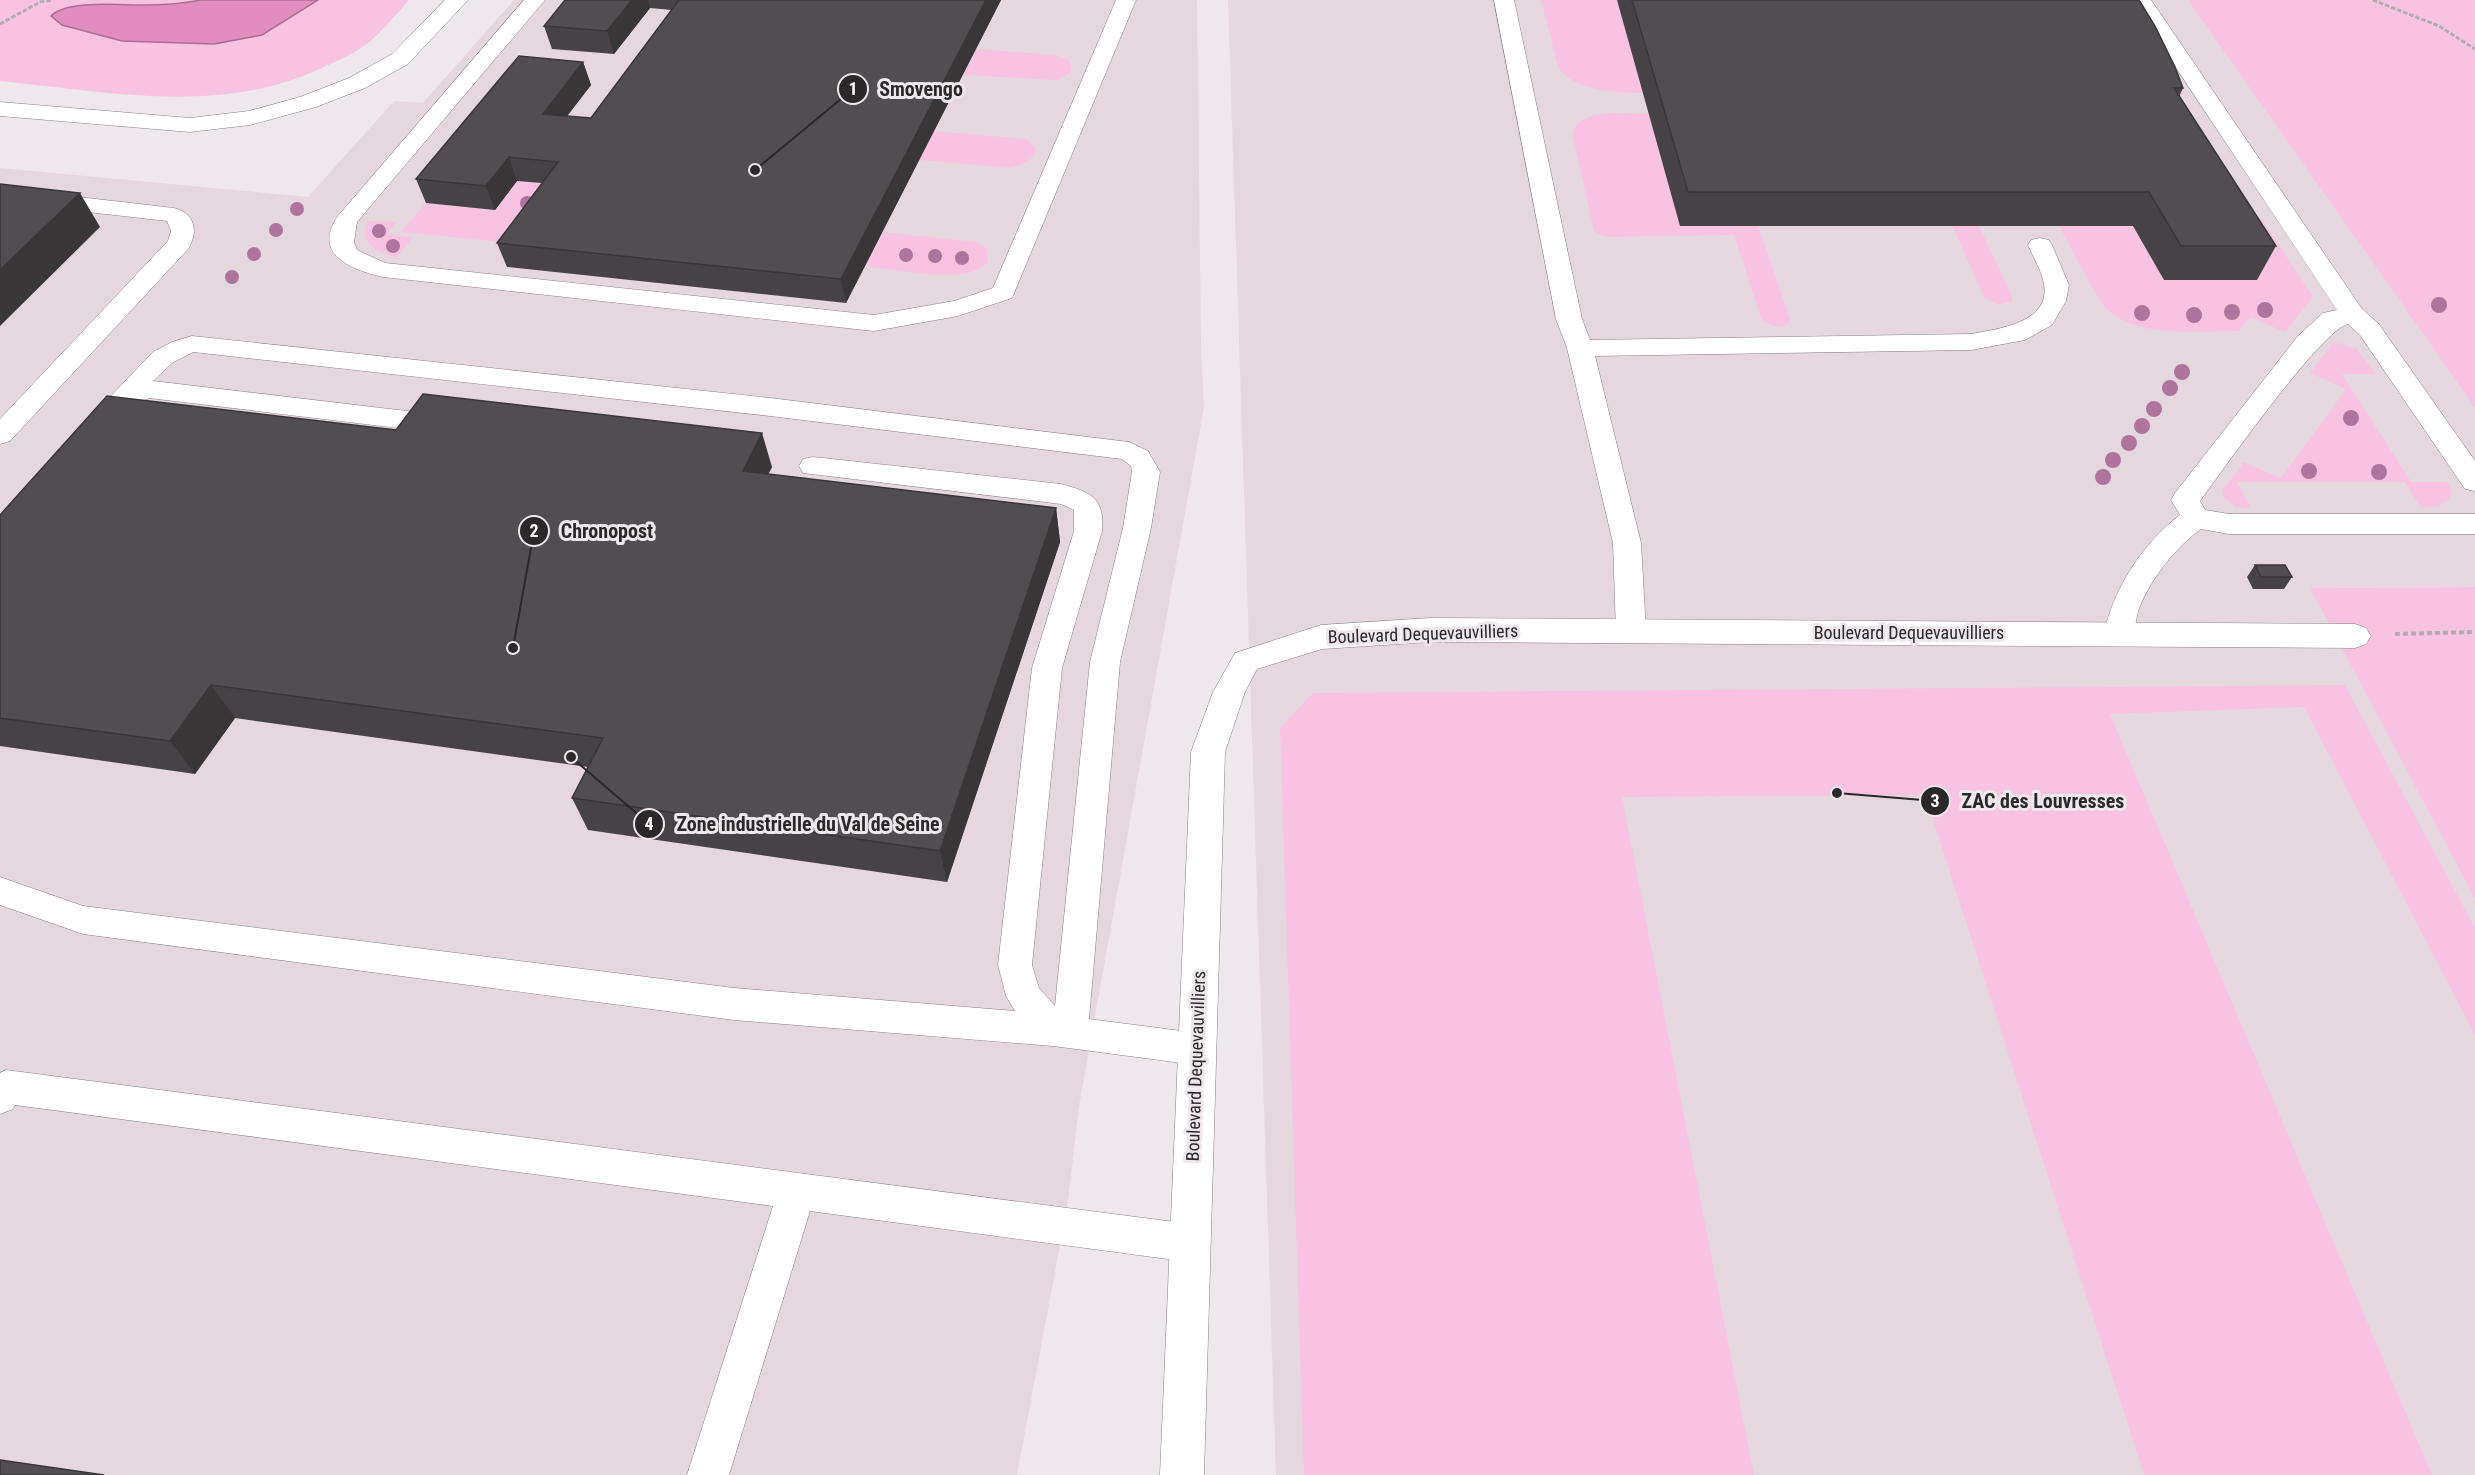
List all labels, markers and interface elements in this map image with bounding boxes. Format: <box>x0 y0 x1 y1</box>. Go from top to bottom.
callout: Smovengo <box>838 70 975 108</box>
text: Smovengo <box>879 77 963 101</box>
text: 1 <box>848 78 858 99</box>
callout: Chronopost <box>519 512 665 550</box>
text: Chronopost <box>561 519 653 543</box>
text: 2 <box>529 520 539 541</box>
street label: Boulevard Dequevauvilliers <box>1327 620 1519 647</box>
street label: Boulevard Dequevauvilliers <box>1814 622 2004 643</box>
callout: ZAC des Louvresses <box>1920 782 2137 820</box>
text: ZAC des Louvresses <box>1962 789 2124 813</box>
text: 3 <box>1930 790 1940 811</box>
callout: Zone industrielle du Val de Seine <box>634 805 951 843</box>
text: Zone industrielle du Val de Seine <box>676 812 940 836</box>
text: 4 <box>644 813 654 834</box>
street label: Boulevard Dequevauvilliers <box>1182 970 1209 1162</box>

